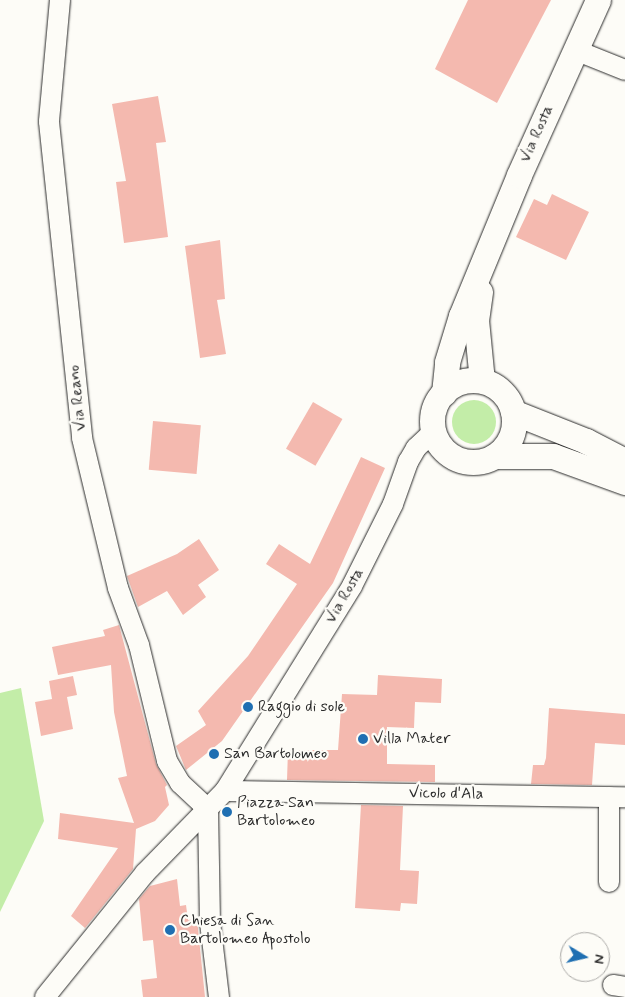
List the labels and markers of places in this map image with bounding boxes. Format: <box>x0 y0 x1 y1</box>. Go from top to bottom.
place label: Raggio di sole <box>258 697 346 717</box>
marker: Raggio di sole <box>242 701 254 713</box>
place label: Villa Mater <box>373 729 449 749</box>
marker: Villa Mater <box>357 733 369 745</box>
place label: San Bartolomeo <box>224 744 332 764</box>
marker: San Bartolomeo <box>208 748 220 760</box>
place label: Piazza San Bartolomeo <box>237 793 315 831</box>
marker: Piazza San Bartolomeo <box>221 806 233 818</box>
place label: Chiesa di San Bartolomeo Apostolo <box>180 911 311 949</box>
marker: Chiesa di San Bartolomeo Apostolo <box>164 924 176 936</box>

